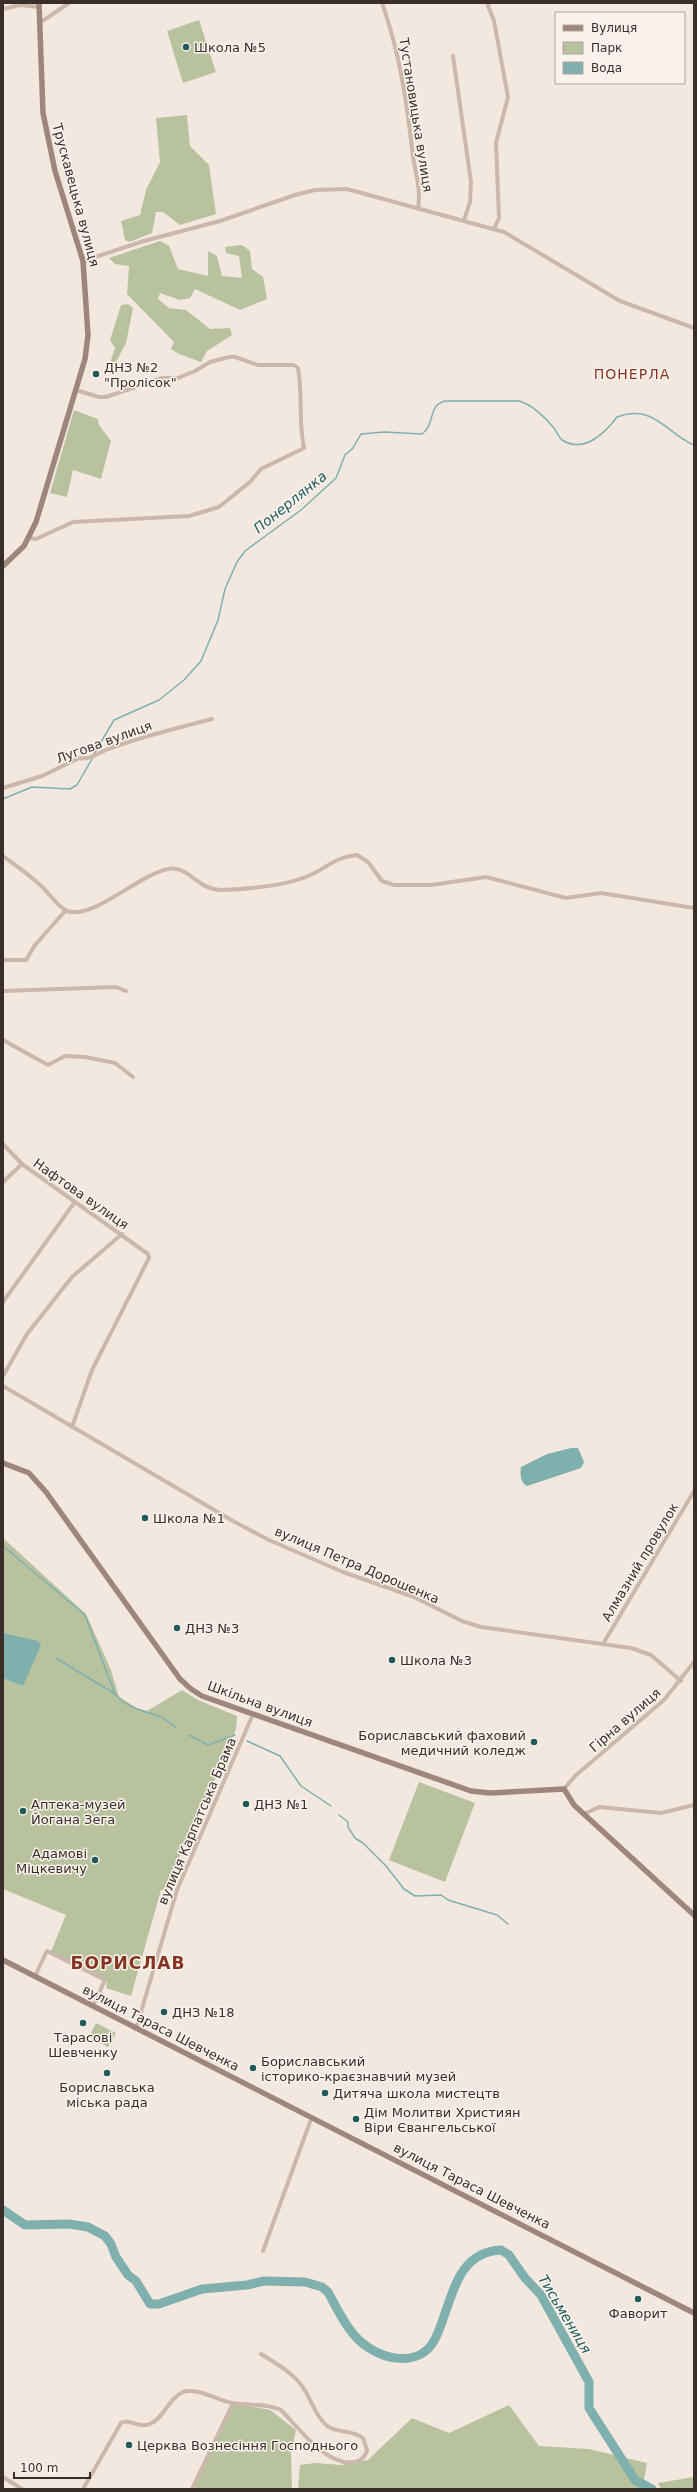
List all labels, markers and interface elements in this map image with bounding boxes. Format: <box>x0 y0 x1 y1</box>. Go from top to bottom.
legend <box>555 12 685 84</box>
text: Вулиця <box>591 21 637 35</box>
street label: Тустановицька вулиця <box>396 36 436 193</box>
place label: Школа №5 <box>194 40 266 55</box>
text: Парк <box>591 41 622 55</box>
marker: Школа №5 <box>181 42 191 52</box>
text: Вода <box>591 61 622 75</box>
street label: Трускавецька вулиця <box>49 121 102 268</box>
place label: ДНЗ №2 "Пролісок" <box>104 360 177 390</box>
district label: ПОНЕРЛА <box>594 366 670 382</box>
marker: ДНЗ №2 "Пролісок" <box>91 369 101 379</box>
water label: Понерлянка <box>250 468 330 536</box>
street label: Лугова вулиця <box>54 718 154 766</box>
street label: Нафтова вулиця <box>30 1155 132 1233</box>
street label: Алмазний провулок <box>599 1500 681 1624</box>
place label: Школа №1 <box>153 1511 225 1526</box>
marker: Школа №1 <box>140 1513 150 1523</box>
street label: вулиця Петра Дорошенка <box>273 1523 441 1607</box>
place label: ДНЗ №3 <box>185 1621 239 1636</box>
marker: ДНЗ №3 <box>172 1623 182 1633</box>
place label: Школа №3 <box>400 1653 472 1668</box>
marker: Школа №3 <box>387 1655 397 1665</box>
street label: Шкільна вулиця <box>205 1678 315 1730</box>
street label: Гірна вулиця <box>586 1685 664 1755</box>
place label: Бориславський фаховий медичний коледж <box>358 1728 526 1758</box>
street label: вулиця Карпатська Брама <box>155 1735 239 1907</box>
marker: Бориславський фаховий медичний коледж <box>529 1737 539 1747</box>
place label: Аптека-музей Йогана Зега <box>31 1797 125 1827</box>
place label: ДНЗ №1 <box>254 1797 308 1812</box>
marker: ДНЗ №1 <box>241 1799 251 1809</box>
marker: Аптека-музей Йогана Зега <box>18 1806 28 1816</box>
place label: Адамові Міцкевичу <box>16 1846 87 1876</box>
marker: Адамові Міцкевичу <box>90 1855 100 1865</box>
district label: БОРИСЛАВ <box>71 1953 185 1973</box>
street label: вулиця Тараса Шевченка <box>80 1982 242 2074</box>
place label: ДНЗ №18 <box>172 2005 234 2020</box>
marker: ДНЗ №18 <box>159 2007 169 2017</box>
marker: Тарасові Шевченку <box>78 2018 88 2028</box>
place label: Тарасові Шевченку <box>48 2030 118 2060</box>
place label: Бориславський історико-краєзнавчий музей <box>261 2054 456 2084</box>
marker: Бориславський історико-краєзнавчий музей <box>248 2063 258 2073</box>
marker: Бориславська міська рада <box>102 2068 112 2078</box>
place label: Бориславська міська рада <box>59 2080 155 2110</box>
place label: Дитяча школа мистецтв <box>333 2086 500 2101</box>
marker: Дитяча школа мистецтв <box>320 2088 330 2098</box>
place label: Дім Молитви Християн Віри Євангельської <box>364 2105 521 2135</box>
marker: Дім Молитви Християн Віри Євангельської <box>351 2114 361 2124</box>
street label: вулиця Тараса Шевченка <box>391 2140 553 2232</box>
water label: Тисьмениця <box>535 2272 595 2356</box>
marker: Фаворит <box>633 2294 643 2304</box>
place label: Фаворит <box>608 2306 668 2321</box>
place label: Церква Вознесіння Господнього <box>137 2438 358 2453</box>
marker: Церква Вознесіння Господнього <box>124 2440 134 2450</box>
scale bar <box>14 2454 90 2480</box>
text: 100 m <box>20 2461 58 2475</box>

